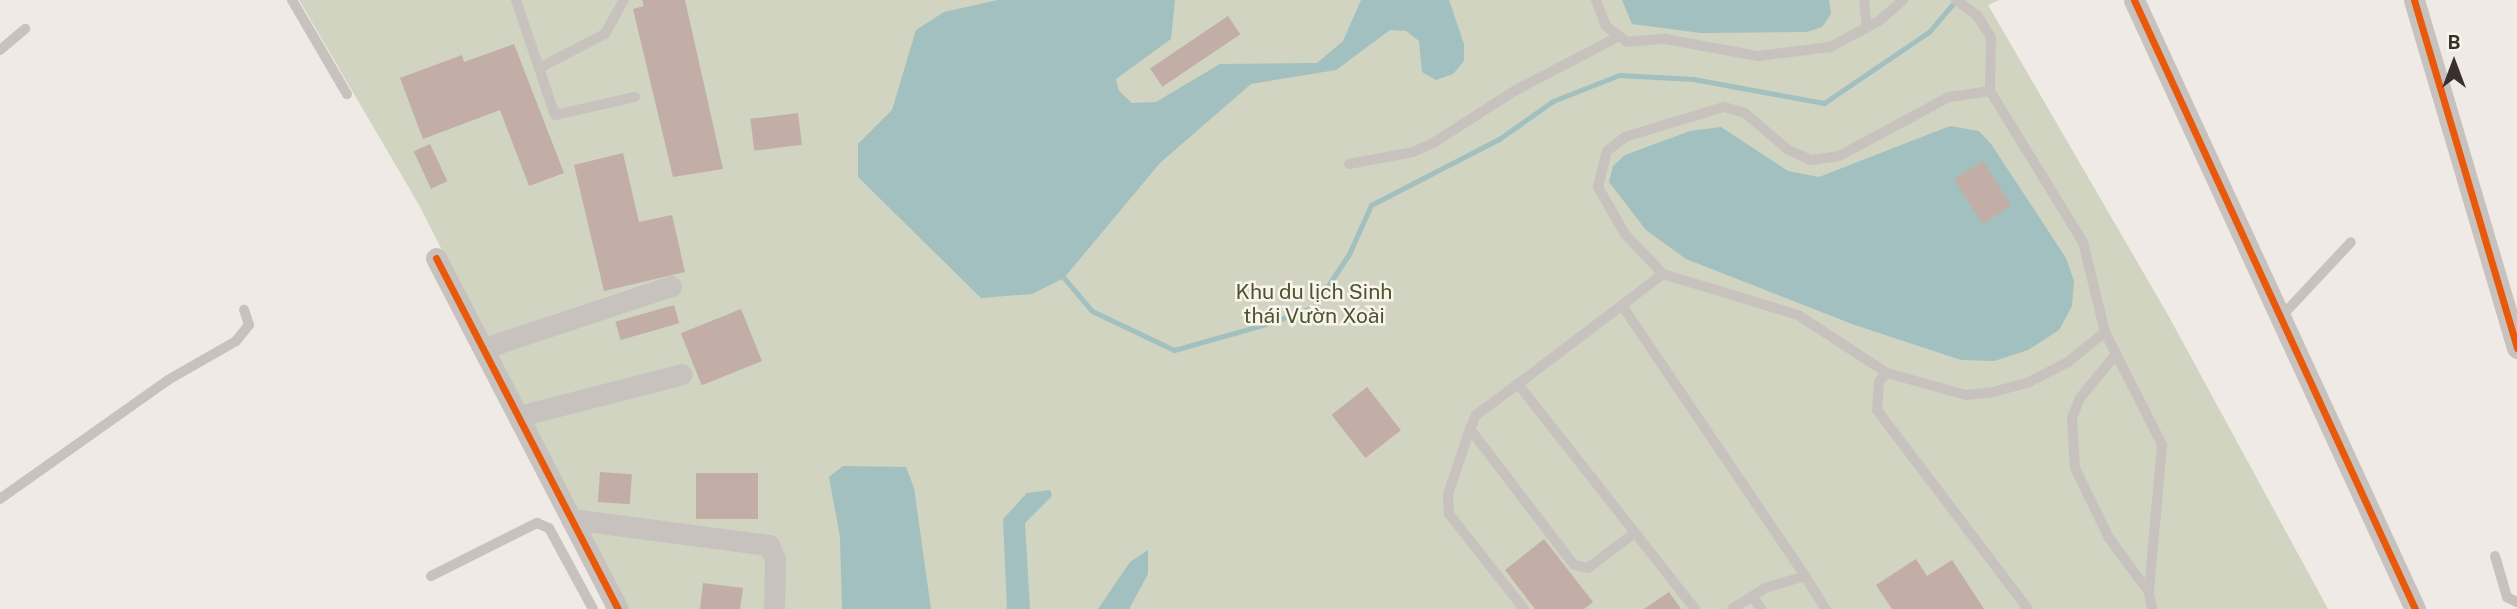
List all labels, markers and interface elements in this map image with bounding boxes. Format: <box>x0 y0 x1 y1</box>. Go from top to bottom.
north arrow <box>2419 28 2489 98</box>
text: B <box>2447 31 2461 53</box>
park label: Khu du lịch Sinh thái Vườn Xoài <box>1235 279 1393 329</box>

